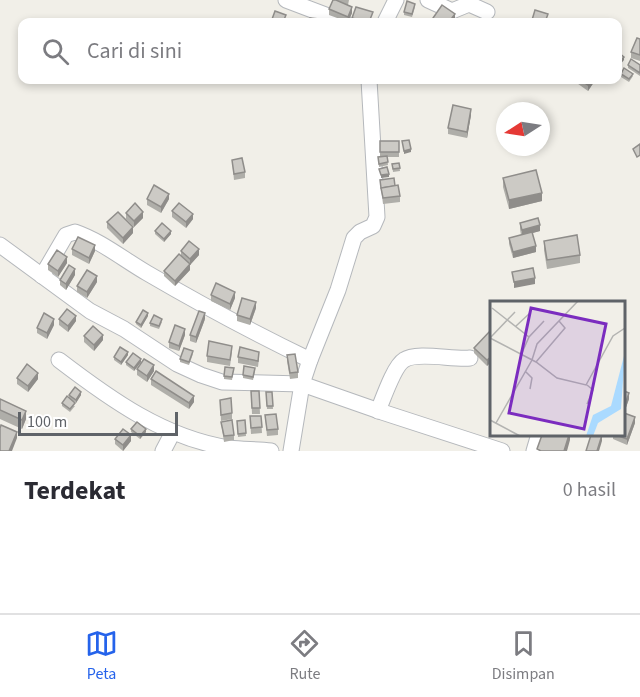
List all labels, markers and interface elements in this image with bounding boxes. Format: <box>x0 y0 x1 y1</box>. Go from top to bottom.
search box <box>18 18 622 84</box>
icon: search <box>39 35 72 68</box>
text: Cari di sini <box>87 35 182 67</box>
north arrow <box>496 102 550 156</box>
inset map <box>490 301 625 436</box>
scale bar <box>18 409 178 436</box>
text: 100 m <box>27 411 67 433</box>
text: Terdekat <box>24 472 126 509</box>
text: 0 hasil <box>563 476 616 504</box>
tab: Peta <box>85 627 118 685</box>
tab: Rute <box>288 627 321 685</box>
tab: Disimpan <box>492 627 555 685</box>

